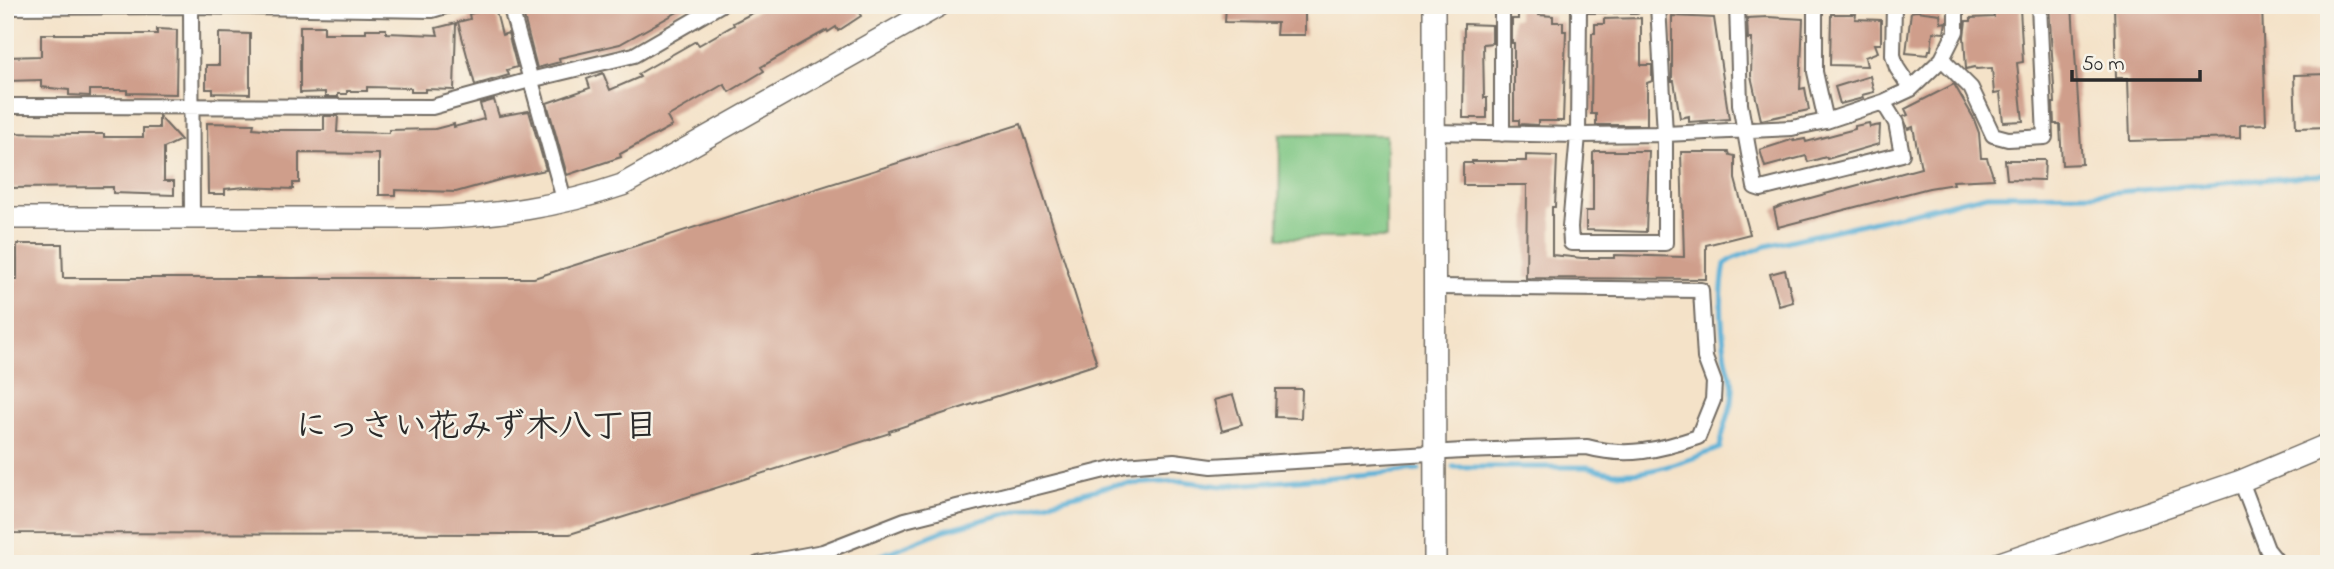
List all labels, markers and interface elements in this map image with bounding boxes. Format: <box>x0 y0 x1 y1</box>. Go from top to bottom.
scale bar <box>2072 38 2199 82</box>
text: 50 m <box>2082 50 2125 80</box>
district label: にっさい花みず木八丁目 <box>295 404 657 452</box>

